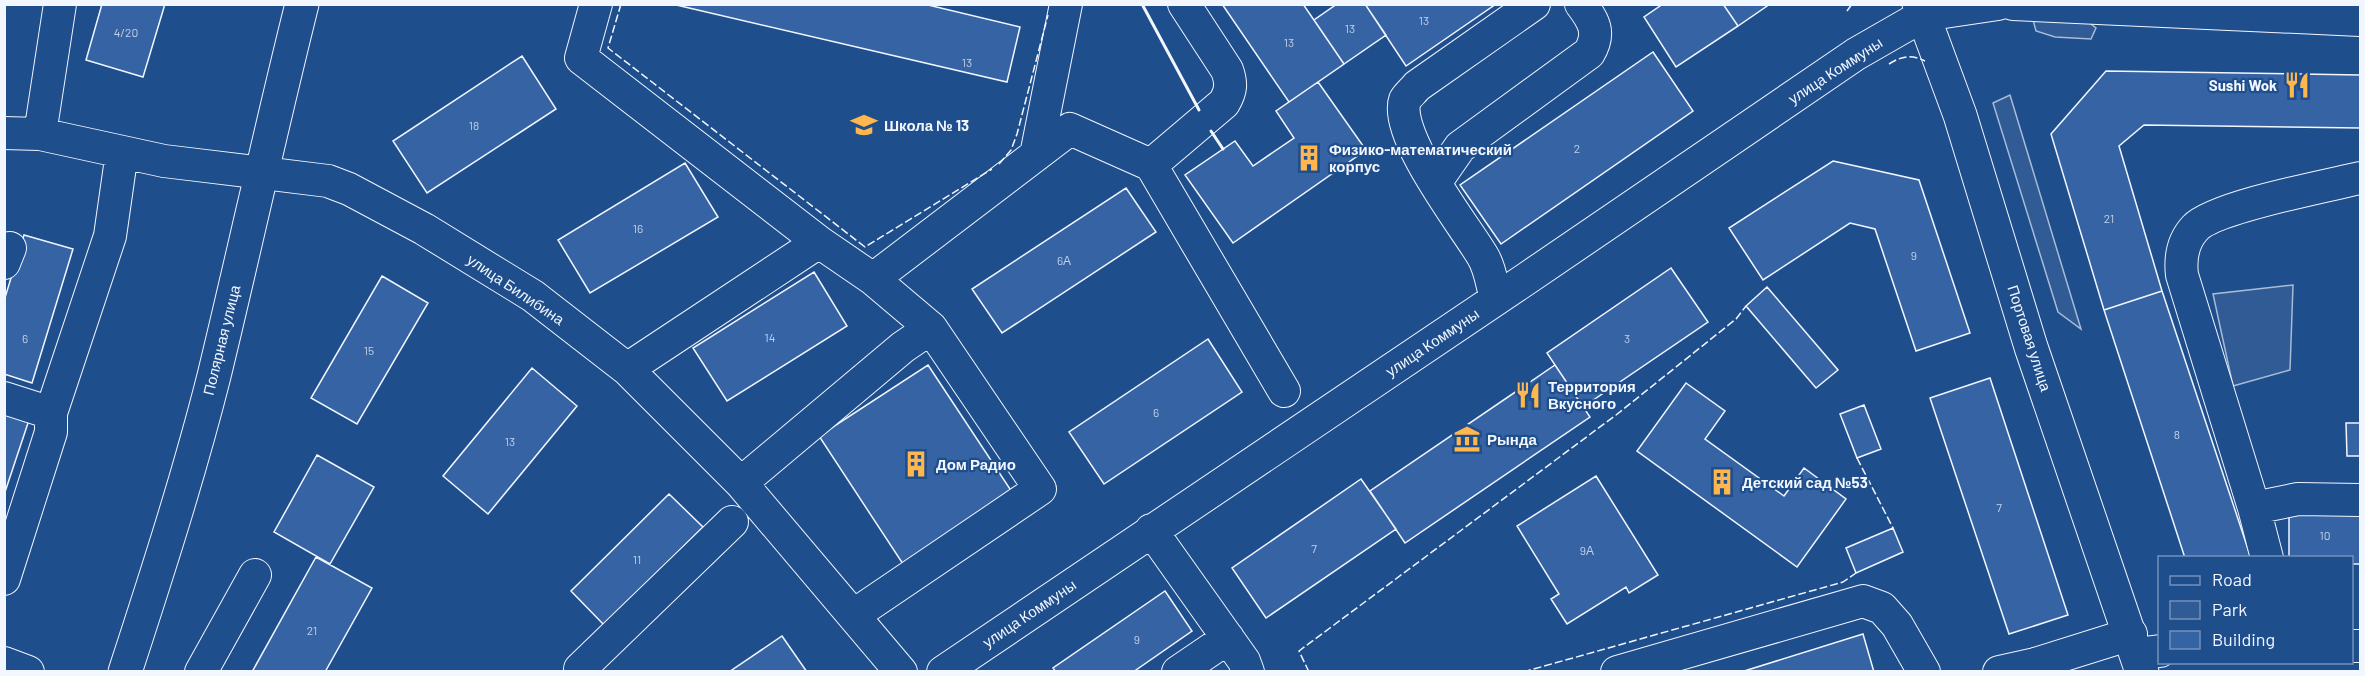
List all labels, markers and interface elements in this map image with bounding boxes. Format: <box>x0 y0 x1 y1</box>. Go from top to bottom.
house number: 13 <box>1419 13 1429 27</box>
house number: 13 <box>1345 21 1355 35</box>
house number: 4/20 <box>114 25 138 39</box>
street label: улица Коммуны <box>1785 33 1885 107</box>
house number: 13 <box>1284 35 1294 49</box>
house number: 13 <box>962 55 972 69</box>
restaurant icon: Sushi Wok <box>2282 70 2312 100</box>
place label: Sushi Wok <box>2209 76 2277 94</box>
school or university icon: Школа № 13 <box>849 110 879 140</box>
place label: Школа № 13 <box>884 116 969 134</box>
house number: 18 <box>469 118 479 132</box>
place label: Физико-математический корпус <box>1329 140 1512 175</box>
house number: 2 <box>1574 141 1580 155</box>
building icon: Физико-математический корпус <box>1294 143 1324 173</box>
house number: 21 <box>2104 211 2114 225</box>
house number: 16 <box>633 221 643 235</box>
house number: 9 <box>1911 248 1917 262</box>
street label: улица Билибина <box>464 250 568 328</box>
house number: 6А <box>1057 253 1071 267</box>
street label: Полярная улица <box>199 282 244 397</box>
street label: Портовая улица <box>2004 283 2056 394</box>
street label: улица Коммуны <box>1382 304 1482 380</box>
house number: 14 <box>765 330 775 344</box>
house number: 6 <box>22 331 28 345</box>
house number: 3 <box>1624 331 1630 345</box>
house number: 15 <box>364 343 374 357</box>
place label: Территория Вкусного <box>1548 377 1636 412</box>
restaurant icon: Территория Вкусного <box>1513 380 1543 410</box>
house number: 6 <box>1153 405 1159 419</box>
museum icon: Рында <box>1452 424 1482 454</box>
house number: 8 <box>2174 427 2180 441</box>
place label: Рында <box>1487 430 1537 448</box>
house number: 13 <box>505 434 515 448</box>
building icon: Дом Радио <box>901 449 931 479</box>
place label: Дом Радио <box>936 455 1016 473</box>
building icon: Детский сад №53 <box>1707 467 1737 497</box>
place label: Детский сад №53 <box>1742 473 1868 491</box>
house number: 7 <box>1996 500 2002 514</box>
house number: 10 <box>2320 528 2330 542</box>
house number: 7 <box>1311 541 1317 555</box>
house number: 9А <box>1580 543 1594 557</box>
house number: 11 <box>633 552 641 566</box>
legend <box>2158 556 2353 664</box>
text: Road <box>2212 568 2252 590</box>
street label: улица Коммуны <box>979 575 1079 651</box>
text: Park <box>2212 598 2247 620</box>
house number: 21 <box>307 623 317 637</box>
text: Building <box>2212 628 2275 650</box>
house number: 9 <box>1134 632 1140 646</box>

